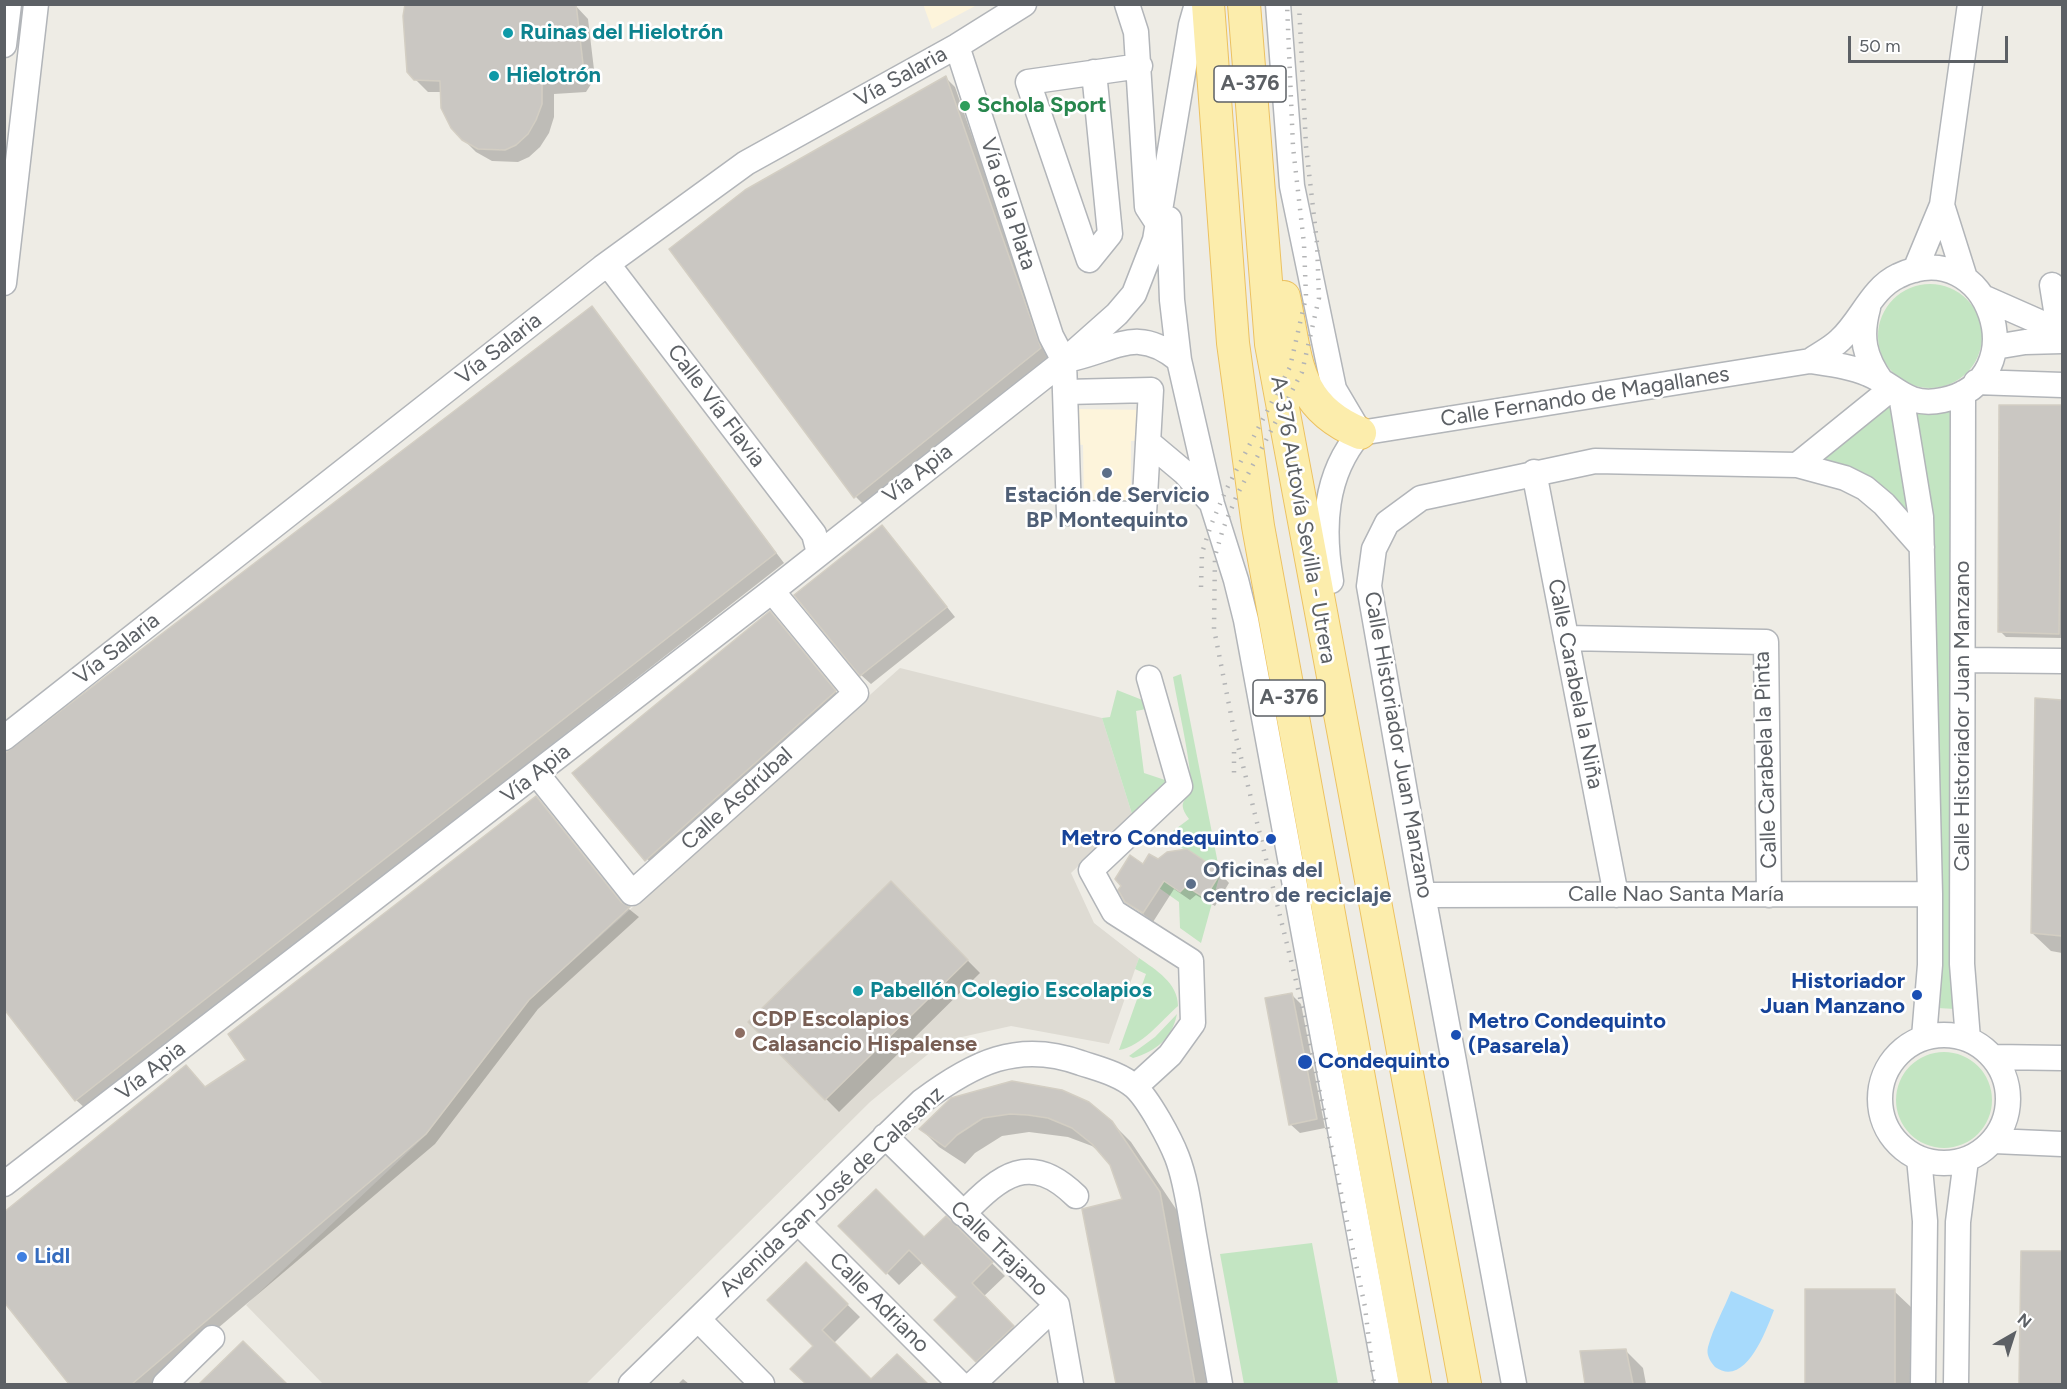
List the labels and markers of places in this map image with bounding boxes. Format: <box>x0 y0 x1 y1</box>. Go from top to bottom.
place label: Ruinas del Hielotrón <box>520 20 723 46</box>
marker: Ruinas del Hielotrón <box>501 26 515 40</box>
place label: Hielotrón <box>506 63 601 89</box>
marker: Hielotrón <box>487 69 501 83</box>
place label: Schola Sport <box>977 93 1107 119</box>
marker: Schola Sport <box>958 99 972 113</box>
marker: Estación de Servicio BP Montequinto <box>1100 466 1114 480</box>
place label: Estación de Servicio BP Montequinto <box>1005 483 1209 534</box>
place label: Metro Condequinto <box>1061 826 1259 852</box>
marker: Metro Condequinto <box>1264 832 1278 846</box>
place label: Oficinas del centro de reciclaje <box>1203 858 1391 909</box>
marker: Oficinas del centro de reciclaje <box>1184 877 1198 891</box>
place label: Historiador Juan Manzano <box>1760 969 1905 1020</box>
place label: Pabellón Colegio Escolapios <box>870 978 1152 1004</box>
marker: Pabellón Colegio Escolapios <box>851 984 865 998</box>
marker: Historiador Juan Manzano <box>1910 988 1924 1002</box>
place label: CDP Escolapios Calasancio Hispalense <box>752 1007 977 1058</box>
place label: Metro Condequinto (Pasarela) <box>1468 1009 1666 1060</box>
marker: CDP Escolapios Calasancio Hispalense <box>733 1026 747 1040</box>
marker: Metro Condequinto (Pasarela) <box>1449 1028 1463 1042</box>
place label: Condequinto <box>1318 1049 1450 1075</box>
marker: Condequinto <box>1296 1053 1314 1071</box>
place label: Lidl <box>34 1244 70 1270</box>
marker: Lidl <box>15 1250 29 1264</box>

